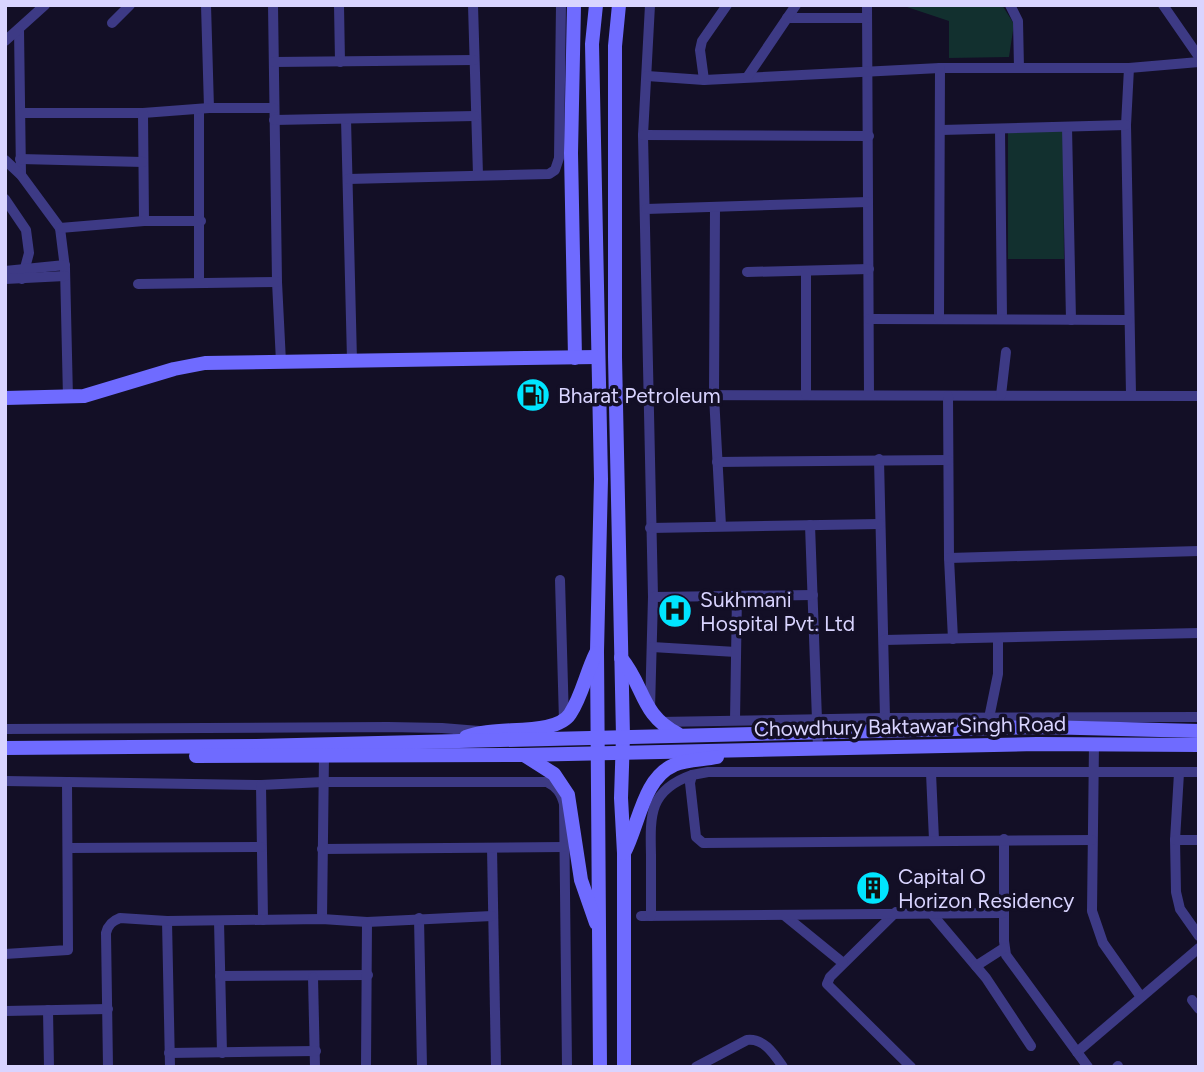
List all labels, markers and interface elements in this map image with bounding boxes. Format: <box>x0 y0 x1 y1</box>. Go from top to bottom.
fuel station icon: Bharat Petroleum <box>514 376 552 414</box>
place label: Bharat Petroleum <box>558 383 721 408</box>
place label: Sukhmani Hospital Pvt. Ltd <box>700 587 855 636</box>
hospital icon: Sukhmani Hospital Pvt. Ltd <box>656 592 694 630</box>
street label: Chowdhury Baktawar Singh Road <box>754 711 1066 741</box>
place label: Capital O Horizon Residency <box>898 864 1074 913</box>
building icon: Capital O Horizon Residency <box>854 869 892 907</box>

